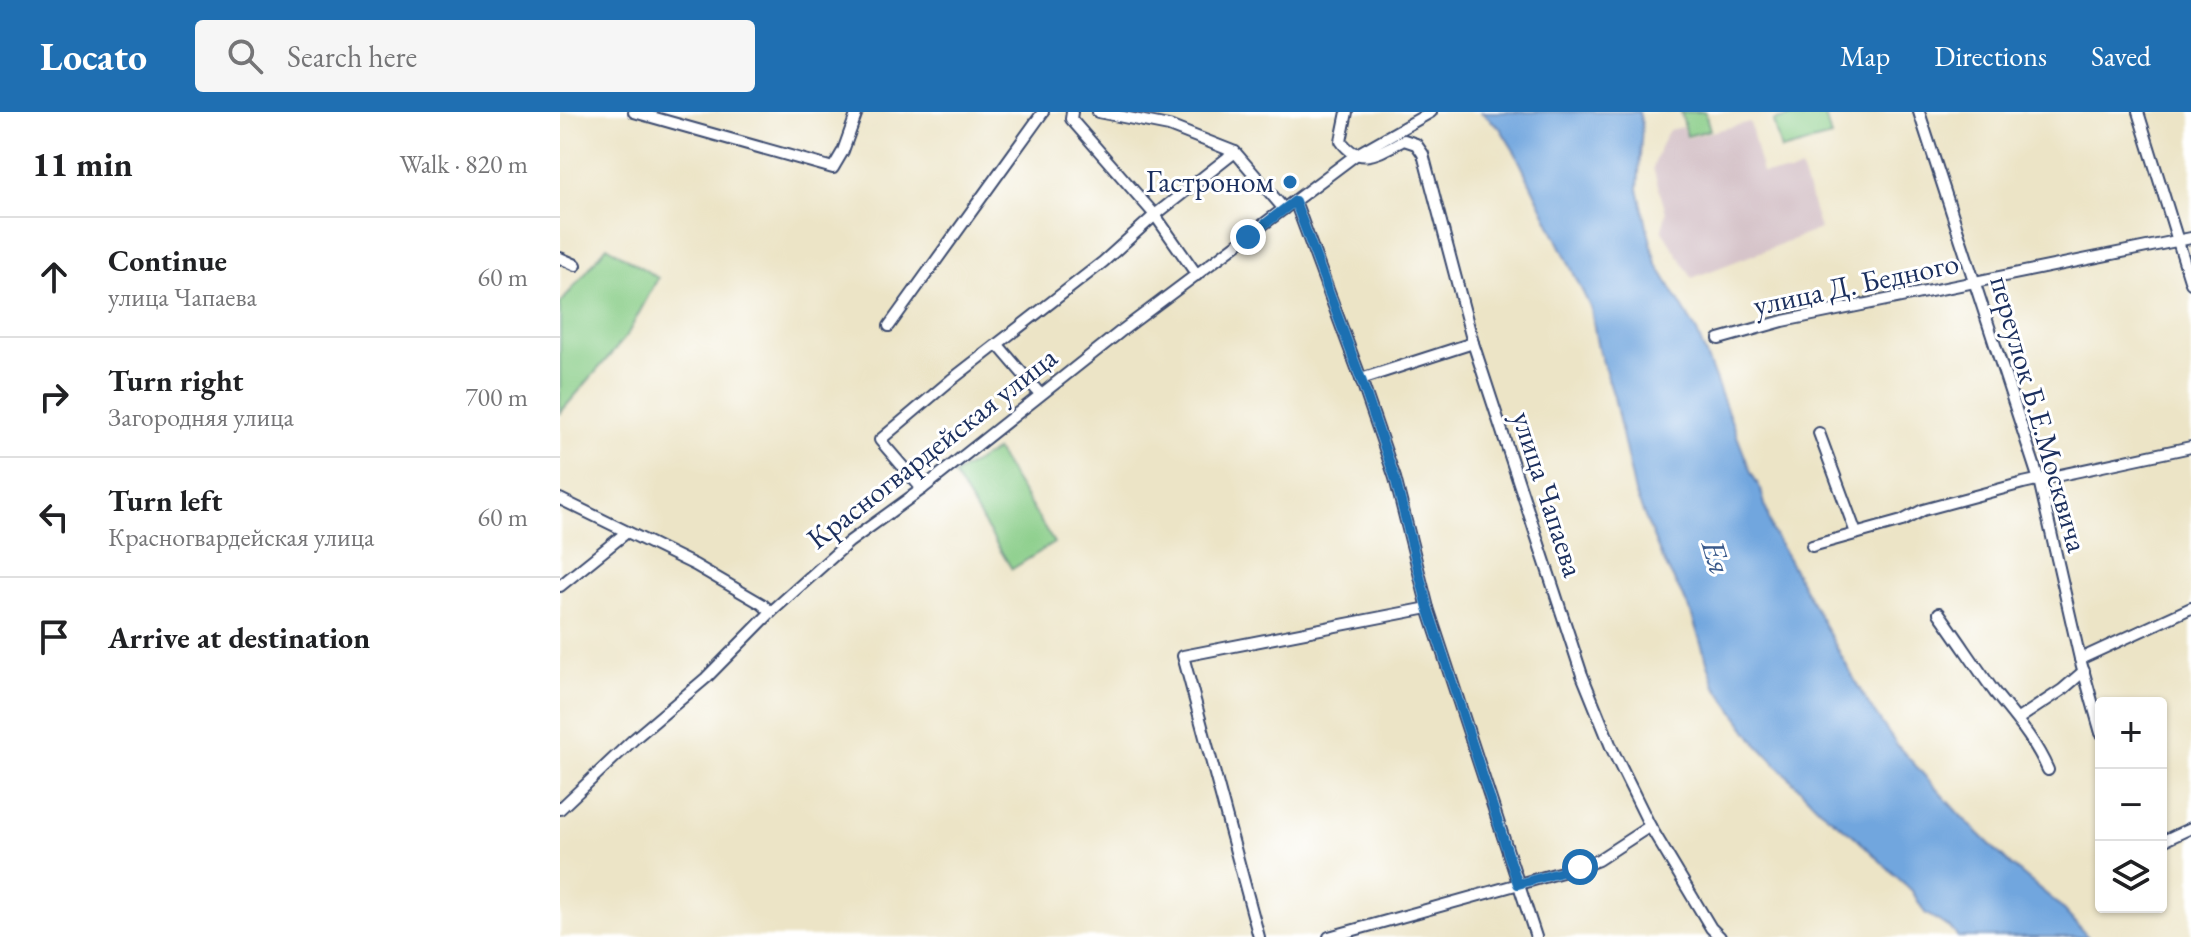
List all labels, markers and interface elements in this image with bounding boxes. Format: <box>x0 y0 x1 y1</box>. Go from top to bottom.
search box <box>195 20 755 92</box>
text: Locato <box>40 32 147 81</box>
icon: search <box>223 34 267 78</box>
text: Search here <box>287 37 417 76</box>
text: Map <box>1840 38 1890 74</box>
text: Directions <box>1934 38 2047 74</box>
text: Saved <box>2091 38 2151 74</box>
text: 11 min <box>32 142 133 186</box>
text: Walk · 820 m <box>400 147 528 181</box>
place label: Гастроном <box>1146 162 1274 201</box>
marker: Гастроном <box>1281 173 1299 191</box>
route end <box>1230 219 1266 255</box>
text: Continue <box>108 241 227 280</box>
street label: улица Д. Бедного <box>1750 243 1962 324</box>
icon: ahead <box>32 255 76 299</box>
text: 60 m <box>478 260 528 294</box>
street label: переулок Б.Е.Москвича <box>1981 271 2098 557</box>
text: улица Чапаева <box>108 280 257 314</box>
street label: Красногвардейская улица <box>799 338 1065 558</box>
text: Turn right <box>108 361 244 400</box>
icon: right <box>32 375 76 419</box>
text: 700 m <box>465 380 528 414</box>
text: Загородняя улица <box>108 400 294 434</box>
street label: улица Чапаева <box>1503 406 1594 582</box>
text: Turn left <box>108 481 222 520</box>
icon: left <box>32 495 76 539</box>
text: 60 m <box>478 500 528 534</box>
text: Красногвардейская улица <box>108 520 374 554</box>
water label: Ея <box>1691 533 1742 579</box>
icon: arrive <box>32 615 76 659</box>
text: Arrive at destination <box>108 618 370 657</box>
map controls <box>2095 697 2167 913</box>
button: + <box>2095 697 2167 769</box>
button: − <box>2095 769 2167 841</box>
button: layers <box>2095 841 2167 913</box>
route start <box>1562 849 1598 885</box>

